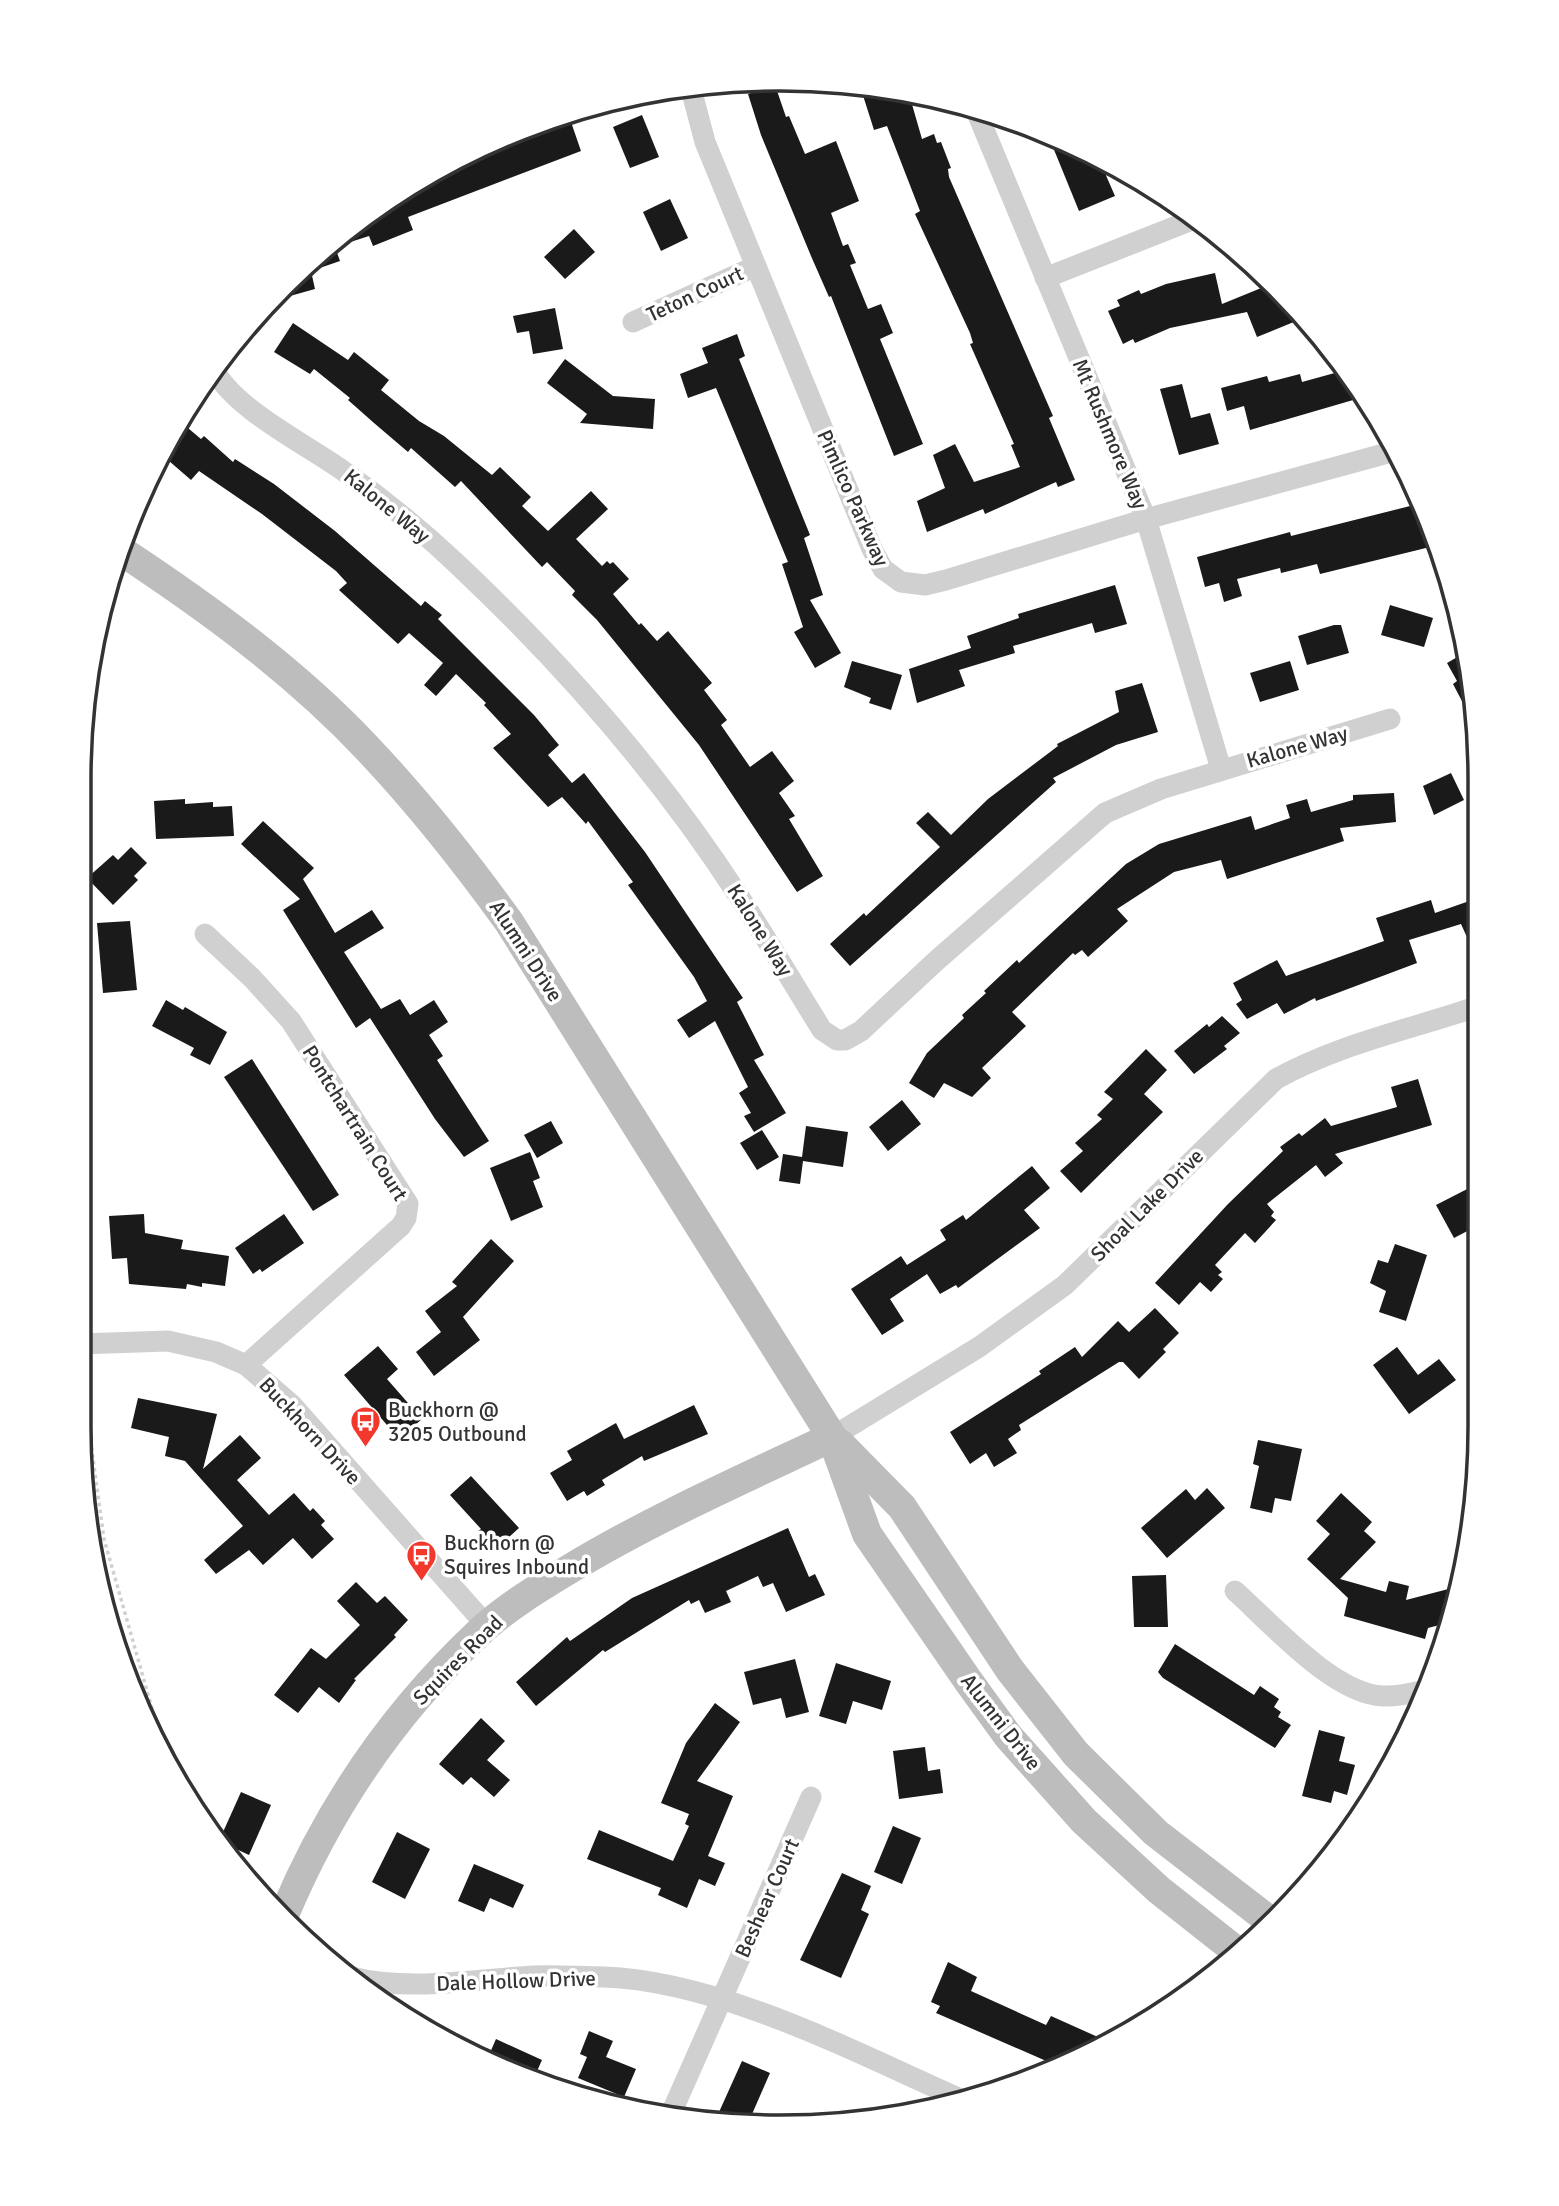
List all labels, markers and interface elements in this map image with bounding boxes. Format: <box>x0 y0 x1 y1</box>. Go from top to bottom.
street label: Teton Court <box>643 260 747 328</box>
street label: Mt Rushmore Way <box>1067 355 1153 513</box>
street label: Pimlico Parkway <box>811 426 895 571</box>
street label: Kalone Way <box>338 463 436 549</box>
street label: Kalone Way <box>1243 720 1351 774</box>
street label: Kalone Way <box>721 879 799 981</box>
street label: Alumni Drive <box>484 895 568 1007</box>
street label: Pontchartrain Court <box>297 1040 413 1206</box>
street label: Shoal Lake Drive <box>1085 1143 1209 1267</box>
street label: Buckhorn Drive <box>254 1372 366 1490</box>
place label: Buckhorn @ 3205 Outbound <box>388 1397 527 1447</box>
bus stop icon: Buckhorn @ 3205 Outbound <box>348 1405 382 1449</box>
place label: Buckhorn @ Squires Inbound <box>444 1530 589 1580</box>
bus stop icon: Buckhorn @ Squires Inbound <box>404 1538 438 1582</box>
street label: Squires Road <box>408 1610 508 1710</box>
street label: Alumni Drive <box>955 1668 1047 1776</box>
street label: Beshear Court <box>729 1834 805 1962</box>
street label: Dale Hollow Drive <box>436 1965 596 1997</box>

